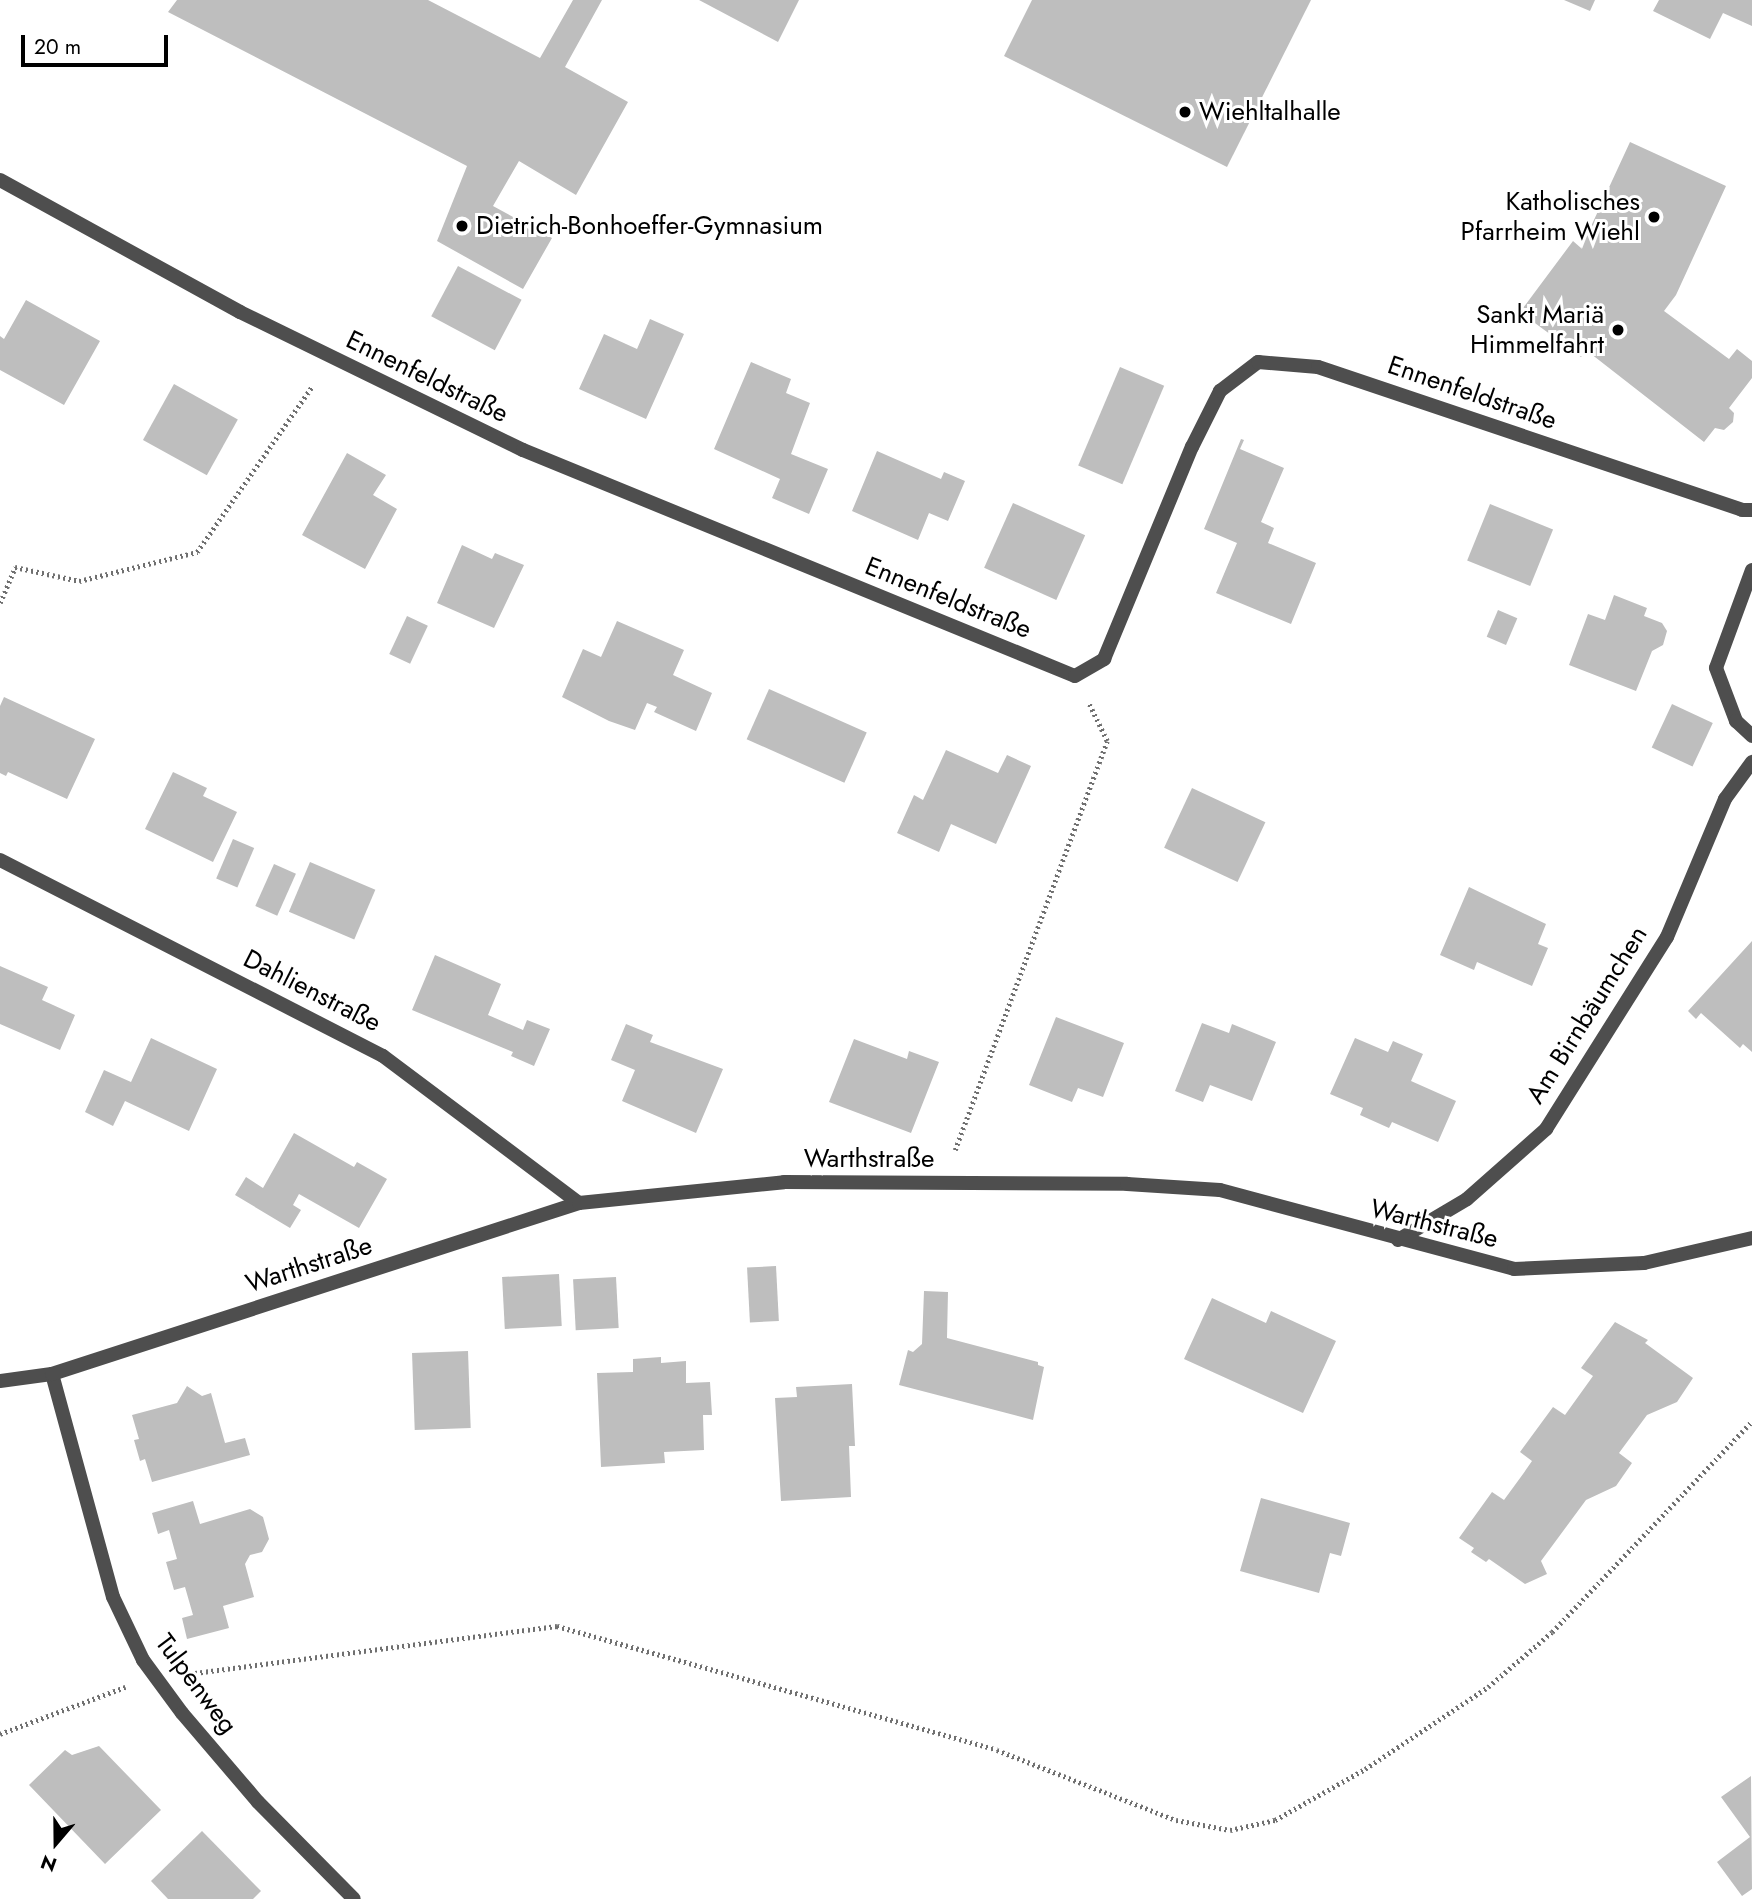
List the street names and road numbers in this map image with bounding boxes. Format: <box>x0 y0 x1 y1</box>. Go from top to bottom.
street label: Ennenfeldstraße <box>341 324 513 430</box>
street label: Ennenfeldstraße <box>1383 350 1561 436</box>
street label: Ennenfeldstraße <box>860 550 1036 646</box>
street label: Am Birnbäumchen <box>1520 920 1654 1110</box>
street label: Dahlienstraße <box>238 943 386 1039</box>
street label: Warthstraße <box>804 1143 934 1175</box>
street label: Warthstraße <box>1367 1193 1501 1255</box>
street label: Warthstraße <box>242 1230 376 1300</box>
street label: Tulpenweg <box>148 1628 244 1740</box>

